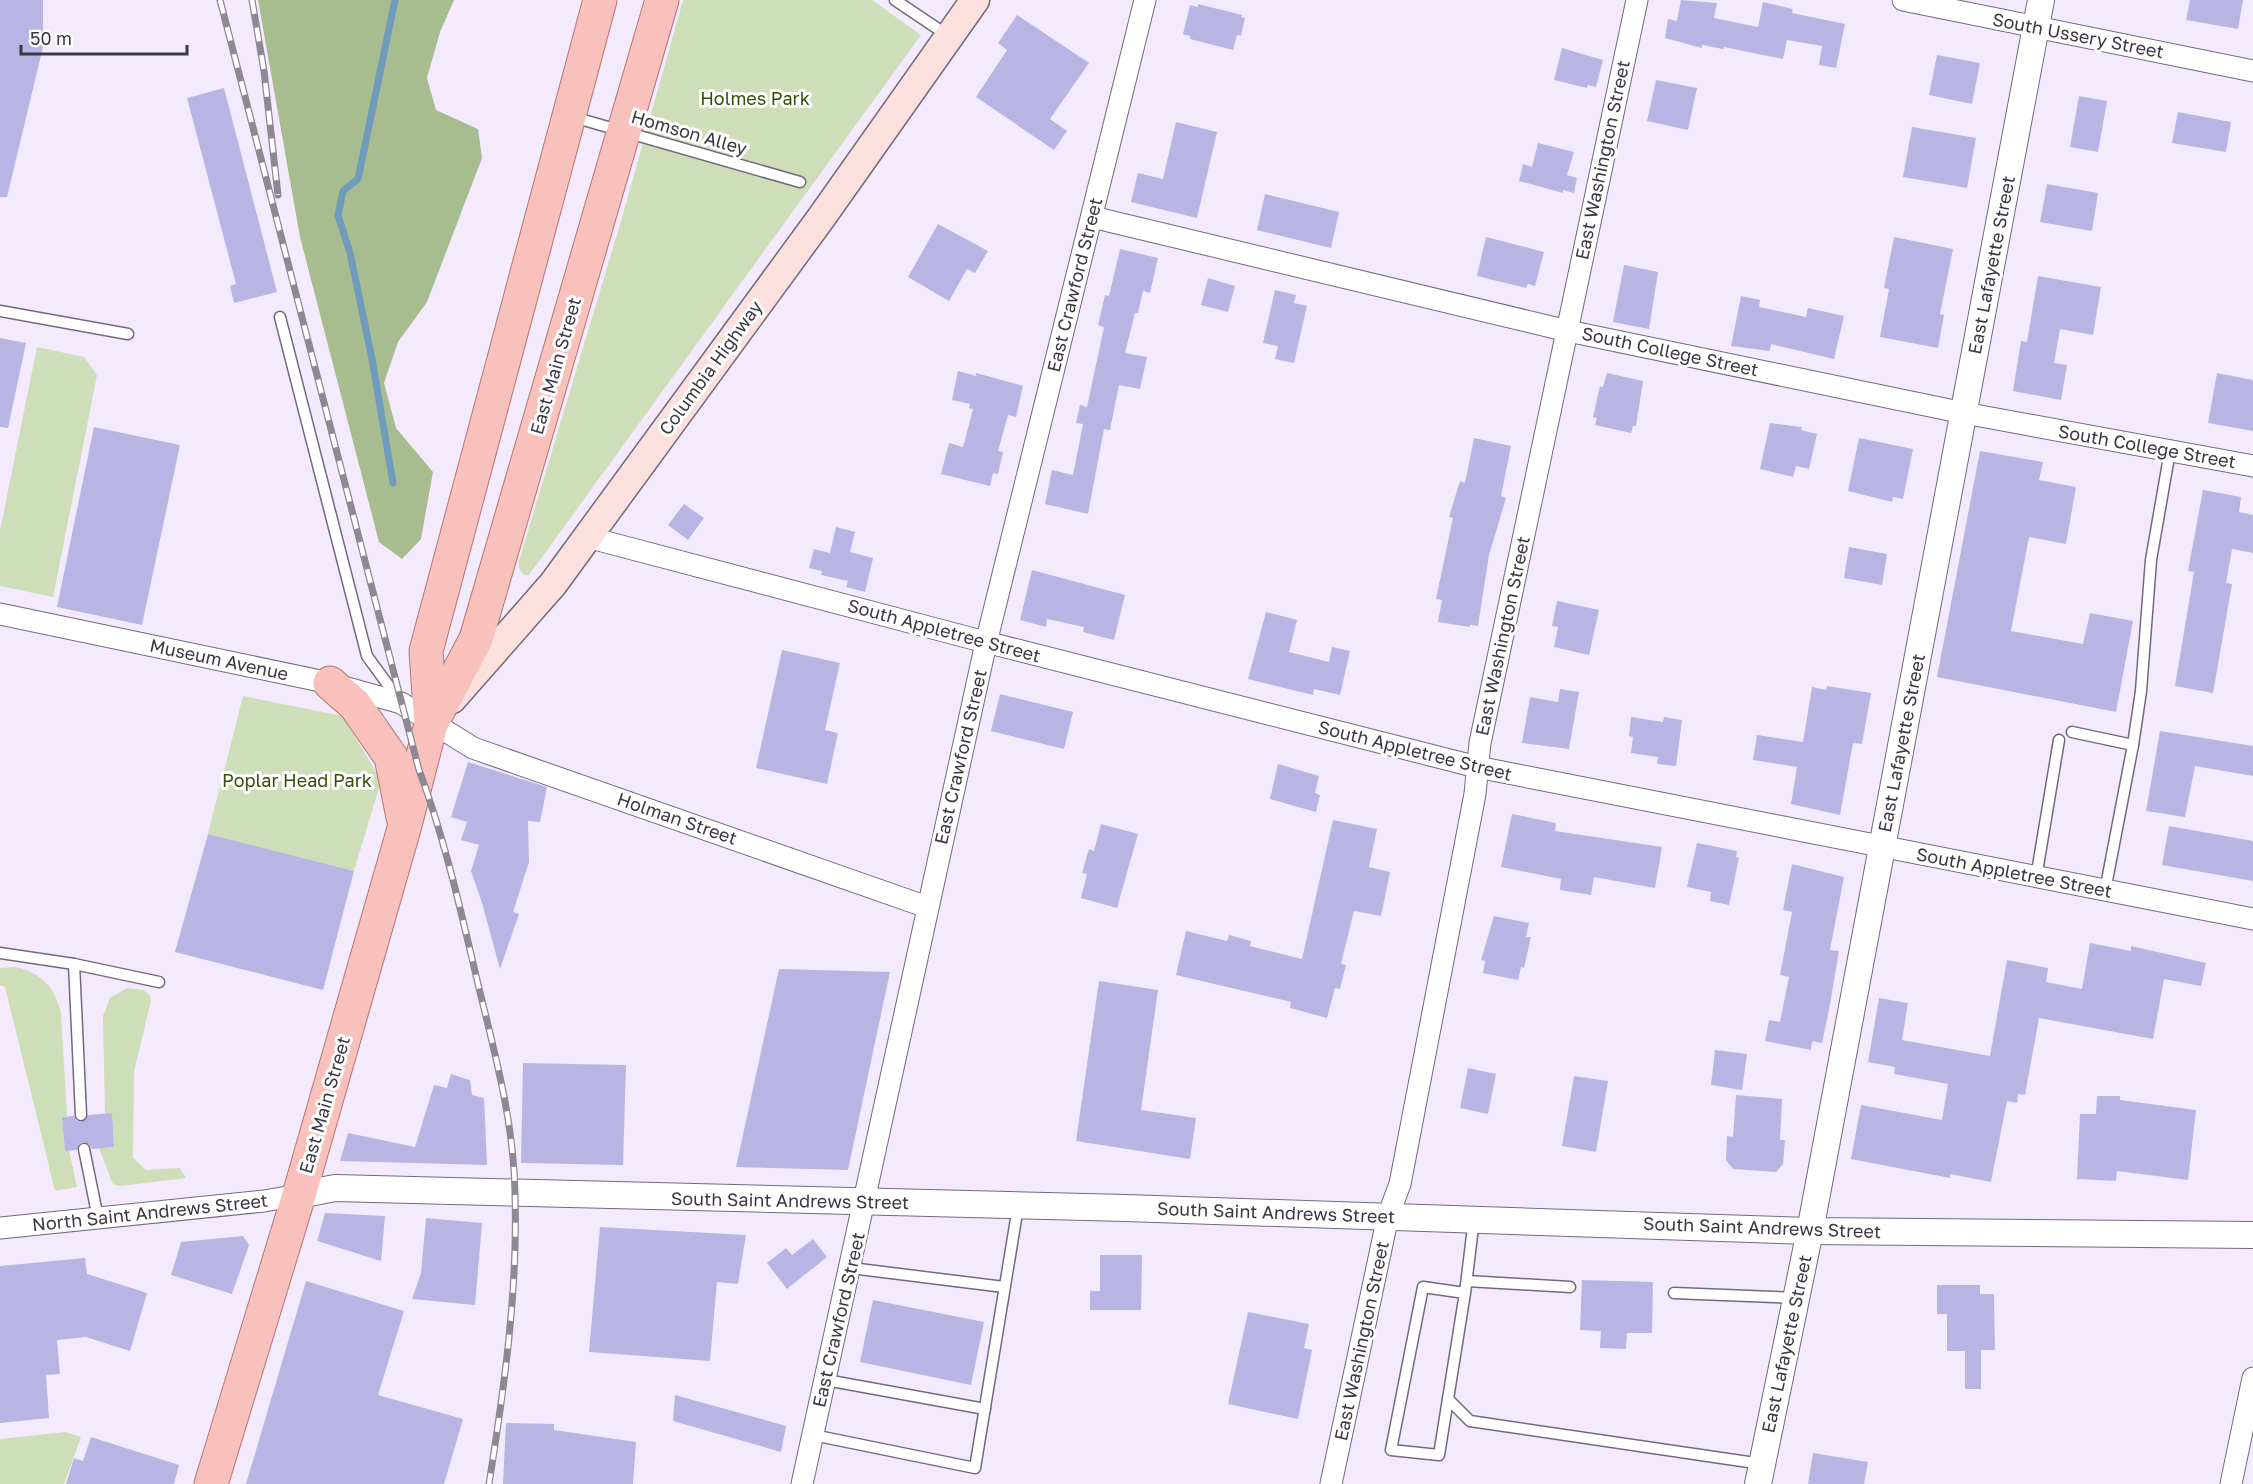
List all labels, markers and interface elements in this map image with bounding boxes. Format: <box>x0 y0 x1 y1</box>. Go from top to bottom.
street label: South Ussery Street <box>1991 8 2166 62</box>
scale bar <box>21 18 188 56</box>
text: 50 m <box>30 27 72 49</box>
street label: East Washington Street <box>1570 58 1634 262</box>
park label: Holmes Park <box>700 87 810 109</box>
street label: Homson Alley <box>629 105 750 159</box>
street label: East Lafayette Street <box>1963 174 2019 356</box>
street label: East Crawford Street <box>1042 195 1106 374</box>
street label: East Main Street <box>525 295 585 437</box>
street label: Columbia Highway <box>654 296 766 439</box>
street label: South College Street <box>1580 322 1761 381</box>
street label: South College Street <box>2057 420 2238 472</box>
street label: East Washington Street <box>1470 534 1534 738</box>
street label: South Appletree Street <box>845 594 1043 666</box>
street label: Museum Avenue <box>148 634 291 684</box>
street label: East Lafayette Street <box>1873 652 1929 834</box>
street label: East Crawford Street <box>929 667 991 847</box>
street label: South Appletree Street <box>1316 715 1514 785</box>
park label: Poplar Head Park <box>222 769 372 791</box>
street label: Holman Street <box>615 787 740 849</box>
street label: South Appletree Street <box>1914 842 2114 902</box>
street label: East Main Street <box>294 1034 354 1176</box>
street label: South Saint Andrews Street <box>671 1187 909 1213</box>
street label: North Saint Andrews Street <box>31 1189 269 1235</box>
street label: South Saint Andrews Street <box>1157 1197 1395 1227</box>
street label: South Saint Andrews Street <box>1643 1212 1881 1242</box>
street label: East Crawford Street <box>807 1230 869 1410</box>
street label: East Washington Street <box>1329 1239 1393 1443</box>
street label: East Lafayette Street <box>1756 1253 1816 1435</box>

